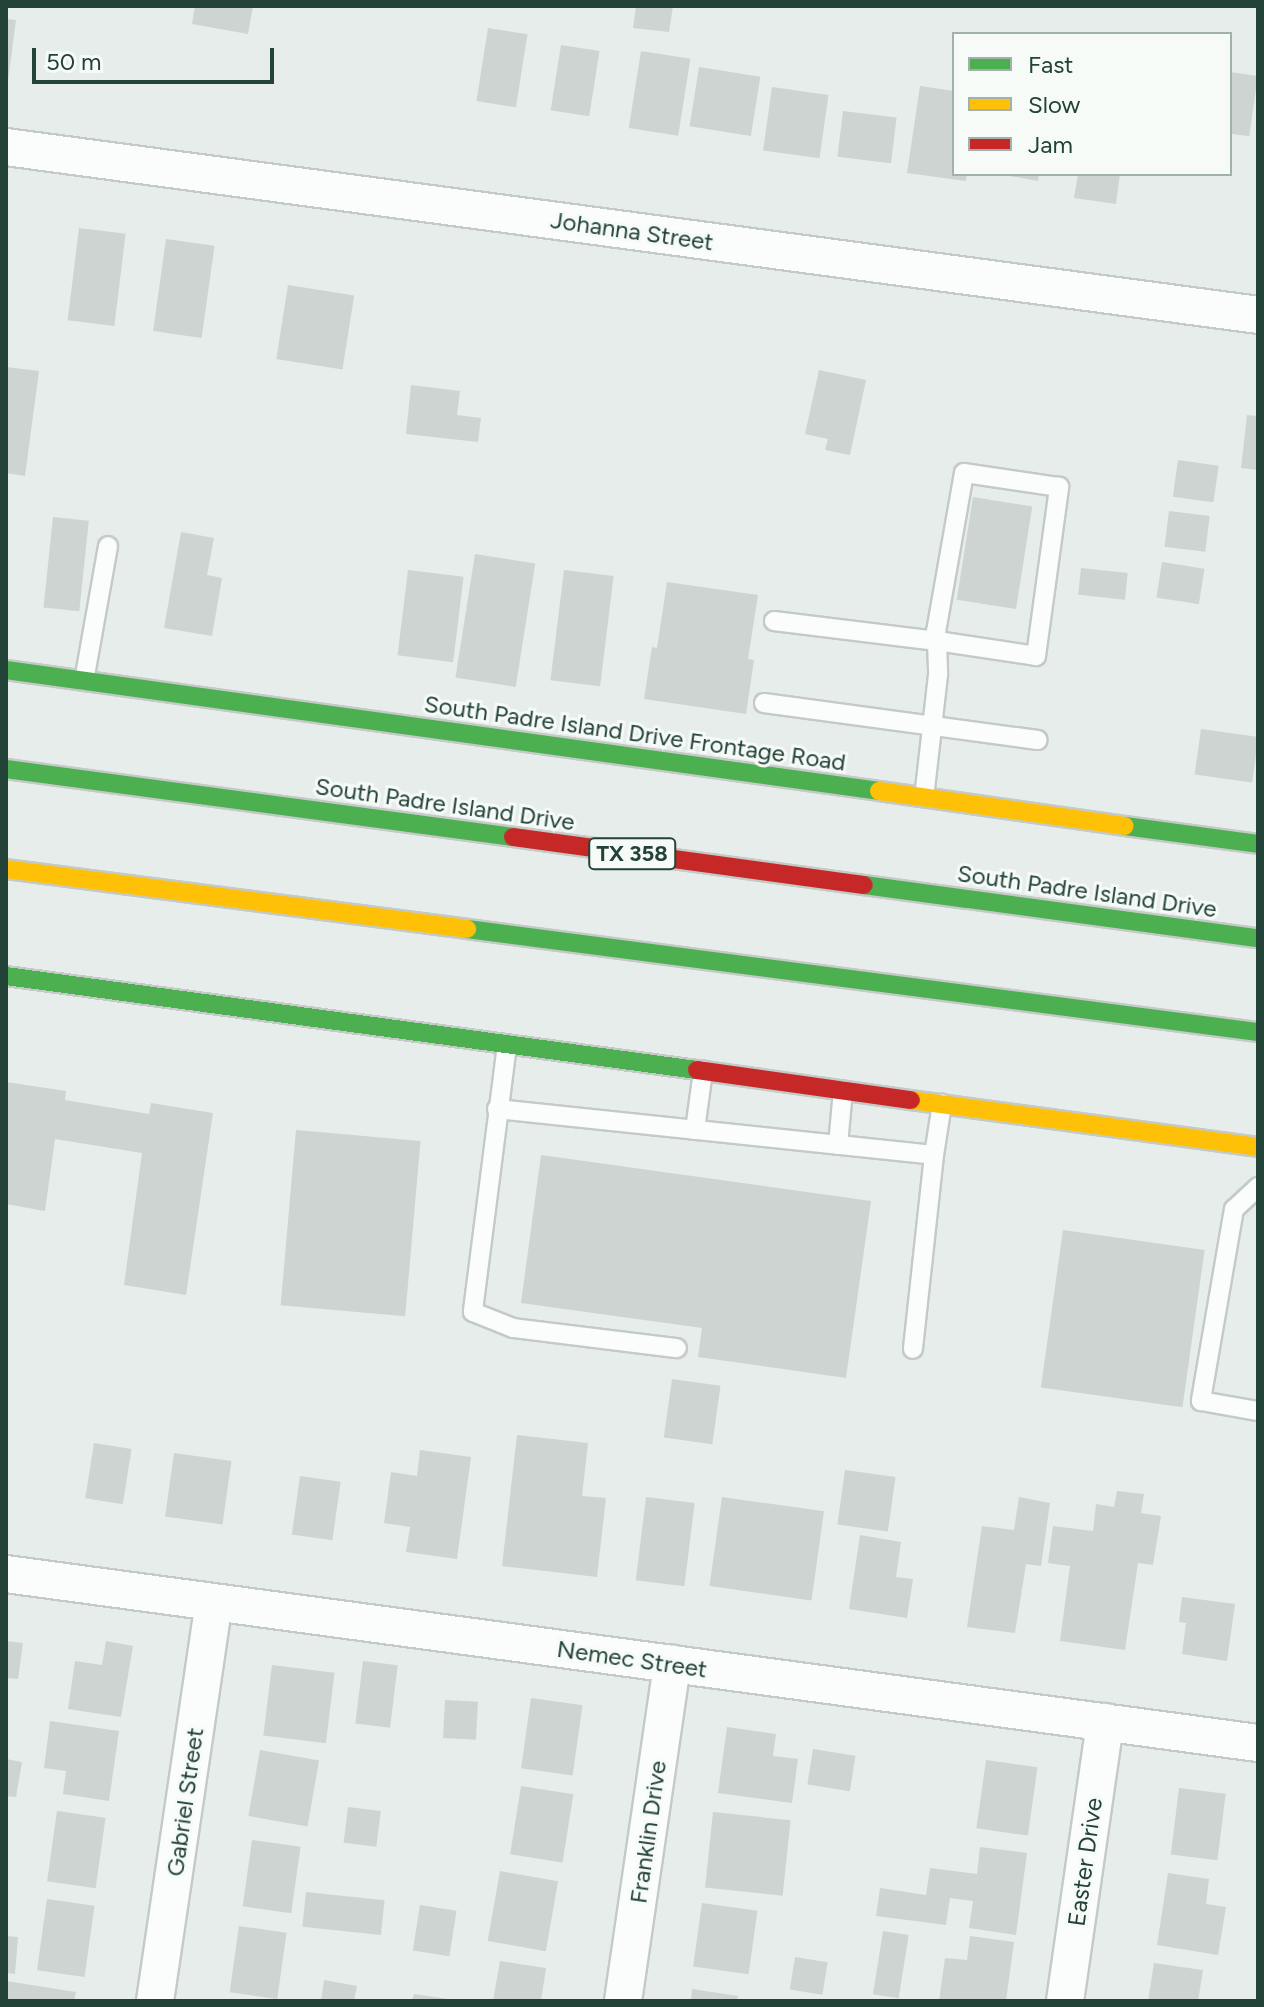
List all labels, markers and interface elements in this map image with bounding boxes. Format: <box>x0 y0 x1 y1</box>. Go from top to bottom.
scale bar <box>36 32 278 82</box>
legend <box>952 32 1232 176</box>
text: 50 m <box>46 47 102 76</box>
text: Fast <box>1028 50 1073 79</box>
text: Slow <box>1028 90 1080 119</box>
text: Jam <box>1028 130 1073 159</box>
street label: Johanna Street <box>549 205 715 257</box>
street label: South Padre Island Drive Frontage Road <box>422 689 848 777</box>
street label: South Padre Island Drive <box>313 772 577 836</box>
road number: TX 358 <box>588 836 676 872</box>
street label: South Padre Island Drive <box>955 859 1219 923</box>
street label: Nemec Street <box>555 1634 709 1684</box>
street label: Gabriel Street <box>160 1726 210 1878</box>
street label: Franklin Drive <box>624 1759 672 1905</box>
street label: Easter Drive <box>1062 1796 1108 1928</box>

